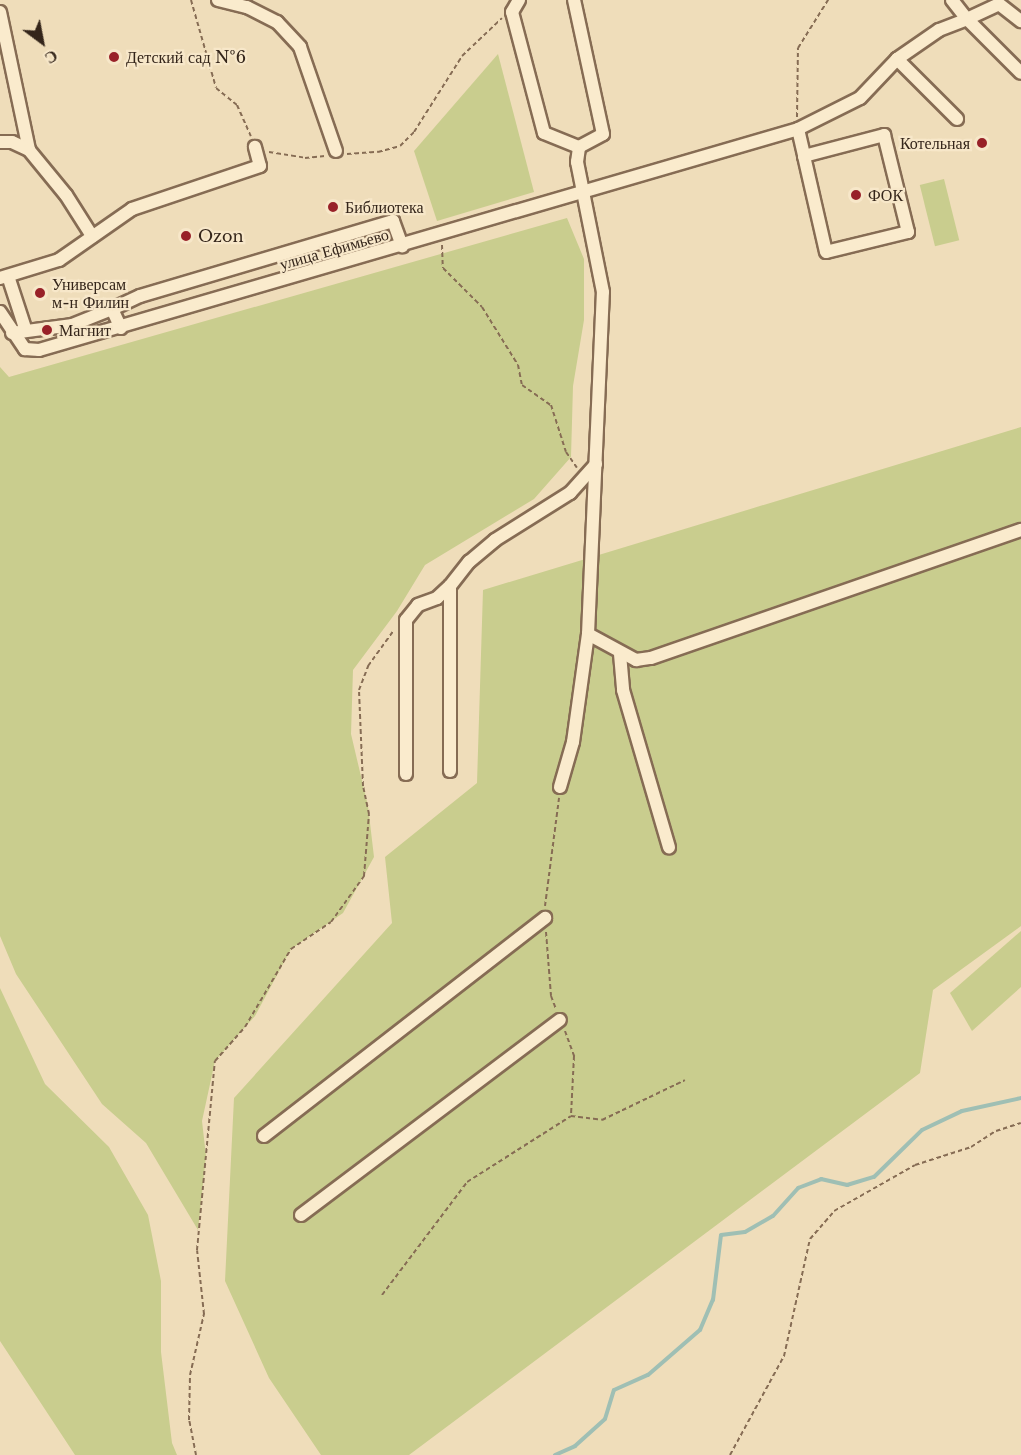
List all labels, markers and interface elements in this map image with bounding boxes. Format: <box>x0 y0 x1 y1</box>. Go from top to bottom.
north arrow <box>12 12 72 72</box>
text: С <box>41 46 62 69</box>
place label: Детский сад №6 <box>126 47 246 67</box>
marker: Детский сад №6 <box>107 50 121 64</box>
place label: Котельная <box>900 133 970 153</box>
marker: Котельная <box>975 136 989 150</box>
place label: ФОК <box>868 185 903 205</box>
marker: ФОК <box>849 188 863 202</box>
place label: Библиотека <box>345 197 424 217</box>
marker: Библиотека <box>326 200 340 214</box>
street label: улица Ефимьево <box>277 224 391 274</box>
place label: Ozon <box>198 226 243 246</box>
marker: Ozon <box>179 229 193 243</box>
place label: Универсам м-н Филин <box>52 274 129 312</box>
marker: Универсам м-н Филин <box>33 286 47 300</box>
place label: Магнит <box>59 320 111 340</box>
marker: Магнит <box>40 323 54 337</box>

